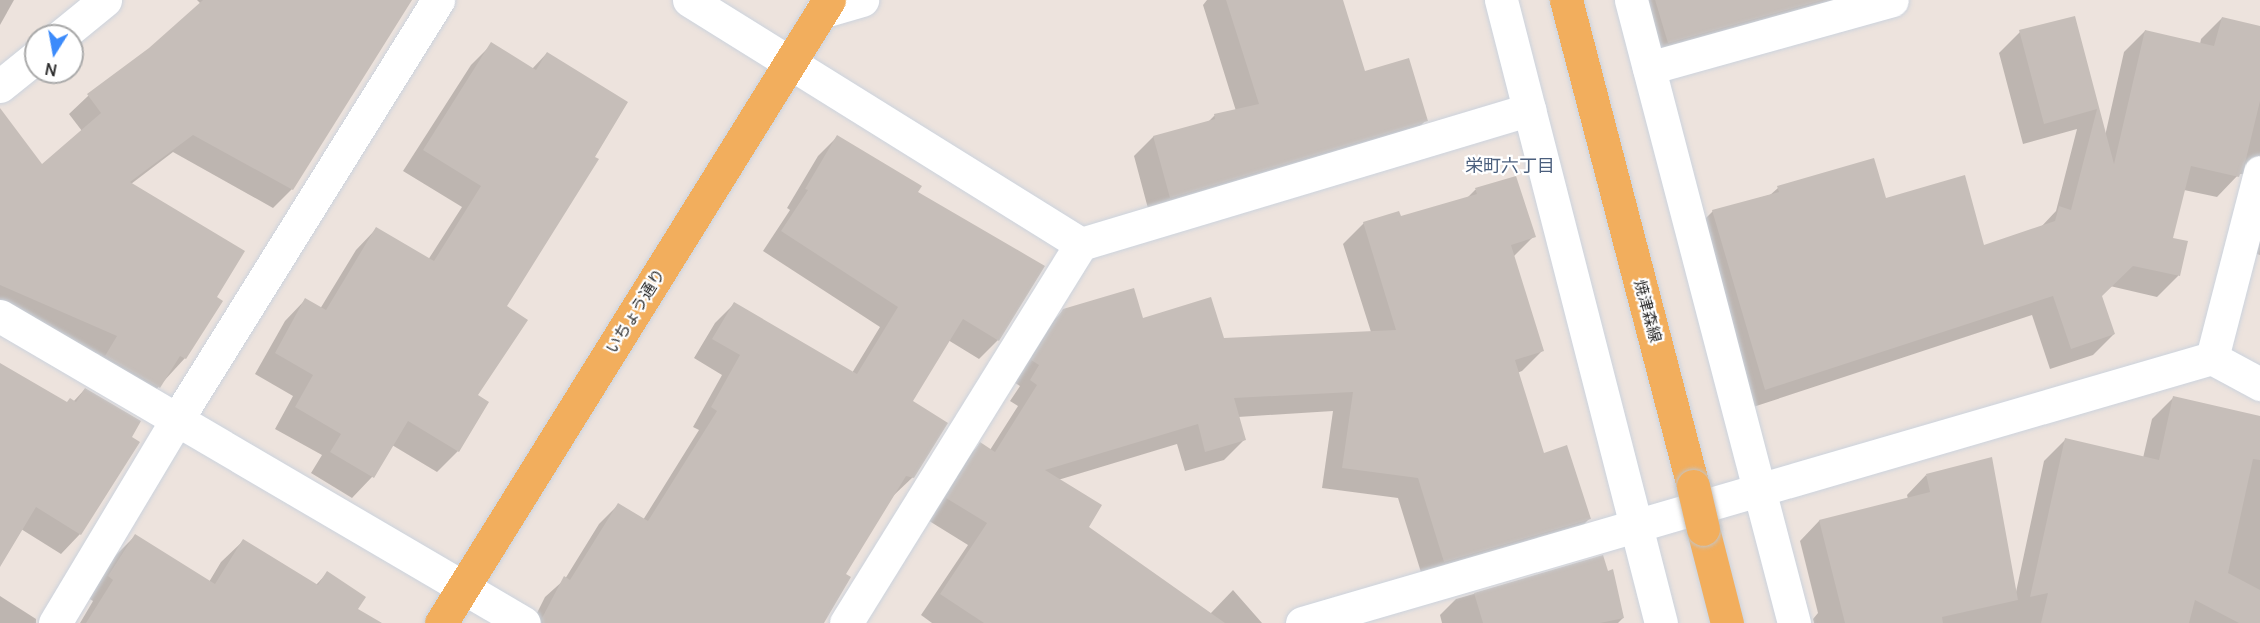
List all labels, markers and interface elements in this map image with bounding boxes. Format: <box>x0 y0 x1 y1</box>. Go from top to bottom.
north arrow <box>24 24 84 84</box>
text: N <box>43 58 59 82</box>
district label: 栄町六丁目 <box>1465 154 1555 176</box>
street label: いちょう通り <box>601 265 669 357</box>
street label: 焼津森線 <box>1630 278 1666 344</box>

